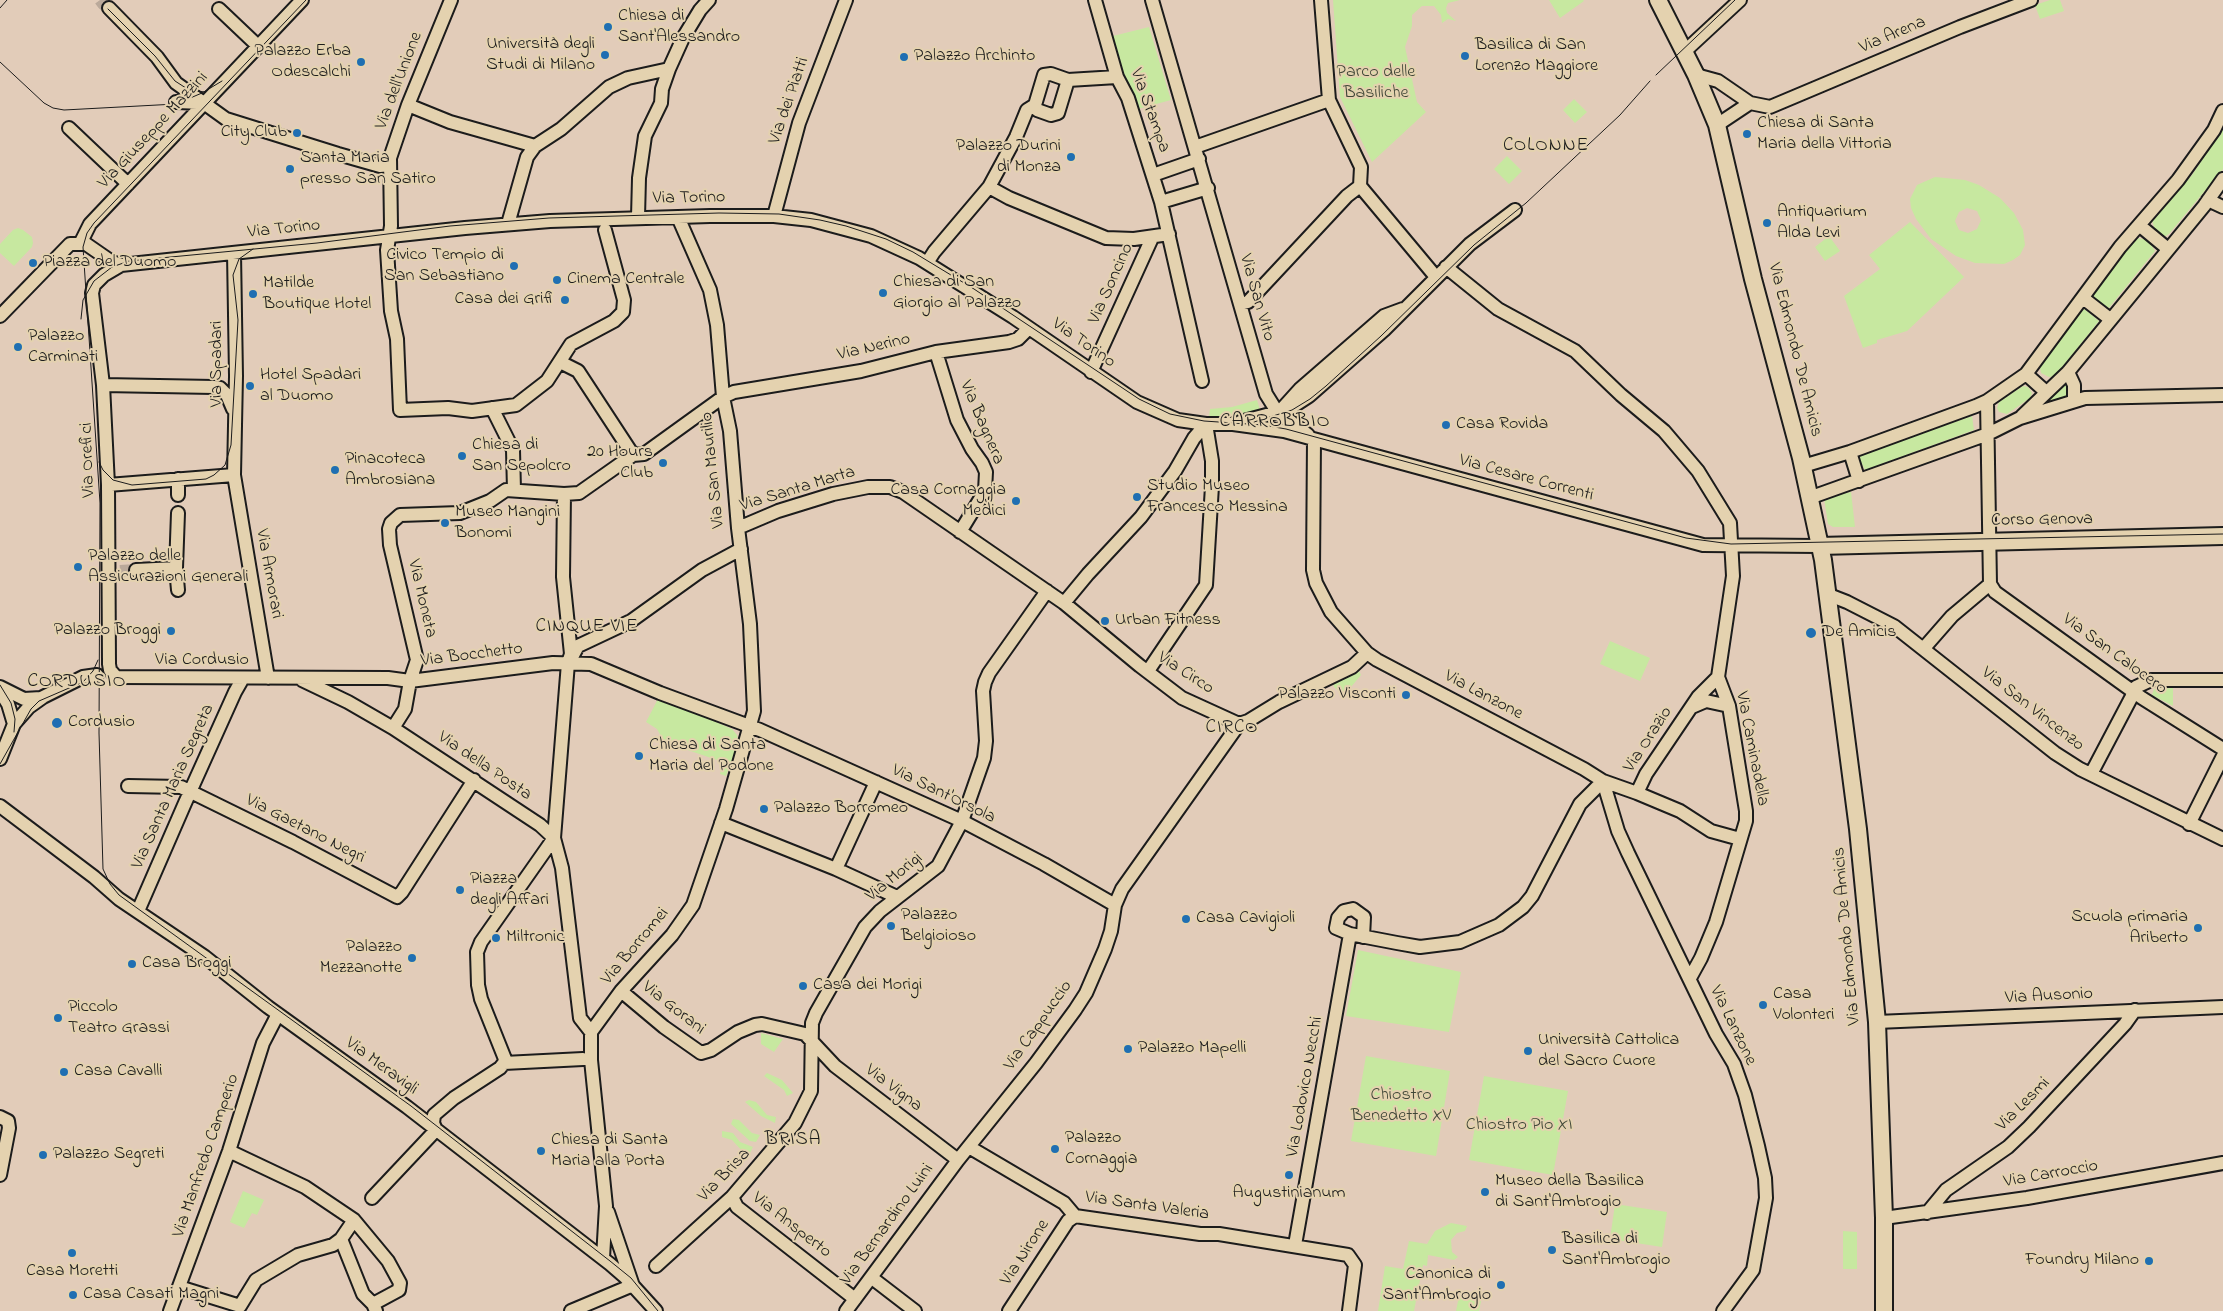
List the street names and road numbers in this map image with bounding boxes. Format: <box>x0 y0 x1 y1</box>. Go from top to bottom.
street label: Via Arena <box>1856 12 1930 60</box>
street label: Via dell'Unione <box>372 29 428 133</box>
street label: Via dei Piatti <box>765 55 815 147</box>
street label: Via Stampa <box>1124 66 1174 156</box>
street label: Via Giuseppe Mazzini <box>94 68 214 194</box>
street label: Via Torino <box>652 188 726 210</box>
street label: Via Torino <box>247 215 321 245</box>
street label: Via Soncino <box>1085 240 1139 328</box>
street label: Via San Vito <box>1233 252 1279 344</box>
street label: Via Edmondo De Amicis <box>1762 261 1826 439</box>
street label: Via Torino <box>1047 314 1119 374</box>
street label: Via Spadari <box>207 321 229 407</box>
street label: Via Nerino <box>835 329 913 367</box>
street label: Via Bagnera <box>954 378 1008 468</box>
street label: Via San Maurilio <box>697 411 731 529</box>
street label: Via Orefici <box>77 422 101 498</box>
street label: Via Cesare Correnti <box>1456 451 1596 507</box>
street label: Via Santa Marta <box>738 462 858 518</box>
street label: Corso Genova <box>1991 509 2093 533</box>
street label: Via Armorari <box>249 527 287 621</box>
street label: Via Moneta <box>401 558 441 640</box>
street label: Via San Calocero <box>2057 610 2171 700</box>
street label: Via Bocchetto <box>420 639 524 673</box>
street label: Via Circo <box>1153 648 1217 700</box>
street label: Via Cordusio <box>155 650 249 672</box>
street label: Via San Vincenzo <box>1976 663 2088 757</box>
street label: Via Lanzone <box>1440 666 1526 726</box>
street label: Via Caminadella <box>1729 690 1773 808</box>
street label: Via Santa Maria Segreta <box>128 701 220 873</box>
street label: Via Orazio <box>1620 703 1678 777</box>
street label: Via della Posta <box>433 728 535 806</box>
street label: Via Sant'Orsola <box>887 761 999 829</box>
street label: Via Gaetano Negri <box>242 791 368 869</box>
street label: Via Edmondo De Amicis <box>1829 846 1867 1026</box>
street label: Via Morigi <box>862 848 928 908</box>
street label: Via Borromei <box>597 904 675 990</box>
street label: Via Gorani <box>637 977 709 1041</box>
street label: Via Cappuccio <box>1000 977 1078 1075</box>
street label: Via Lanzone <box>1703 983 1761 1069</box>
street label: Via Ausonio <box>2004 984 2094 1010</box>
street label: Via Lodovico Necchi <box>1283 1015 1329 1159</box>
street label: Via Meravigli <box>340 1033 422 1101</box>
street label: Via Vigna <box>860 1060 926 1118</box>
street label: Via Manfredo Camperio <box>169 1071 245 1241</box>
street label: Via Lesmi <box>1992 1073 2056 1137</box>
street label: Via Brisa <box>694 1145 756 1207</box>
street label: Via Carroccio <box>2002 1156 2100 1194</box>
street label: Via Bernardino Luini <box>837 1160 939 1290</box>
street label: Via Ansperto <box>747 1188 835 1264</box>
street label: Via Santa Valeria <box>1084 1188 1210 1226</box>
street label: Via Nirone <box>997 1216 1055 1290</box>

